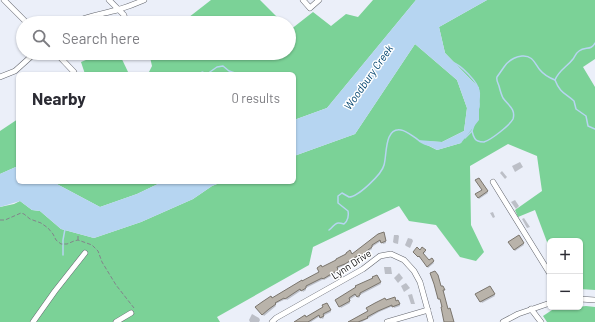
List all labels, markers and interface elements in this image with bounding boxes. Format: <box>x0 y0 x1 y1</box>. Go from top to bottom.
search box <box>16 16 296 60</box>
icon: search <box>30 27 52 49</box>
text: Search here <box>62 29 140 47</box>
water label: Woodbury Creek <box>341 42 396 112</box>
text: Nearby <box>32 88 86 108</box>
text: 0 results <box>231 90 280 106</box>
map controls <box>547 238 583 310</box>
button: + <box>547 238 583 274</box>
street label: Lynn Drive <box>329 247 373 281</box>
button: − <box>547 274 583 310</box>

